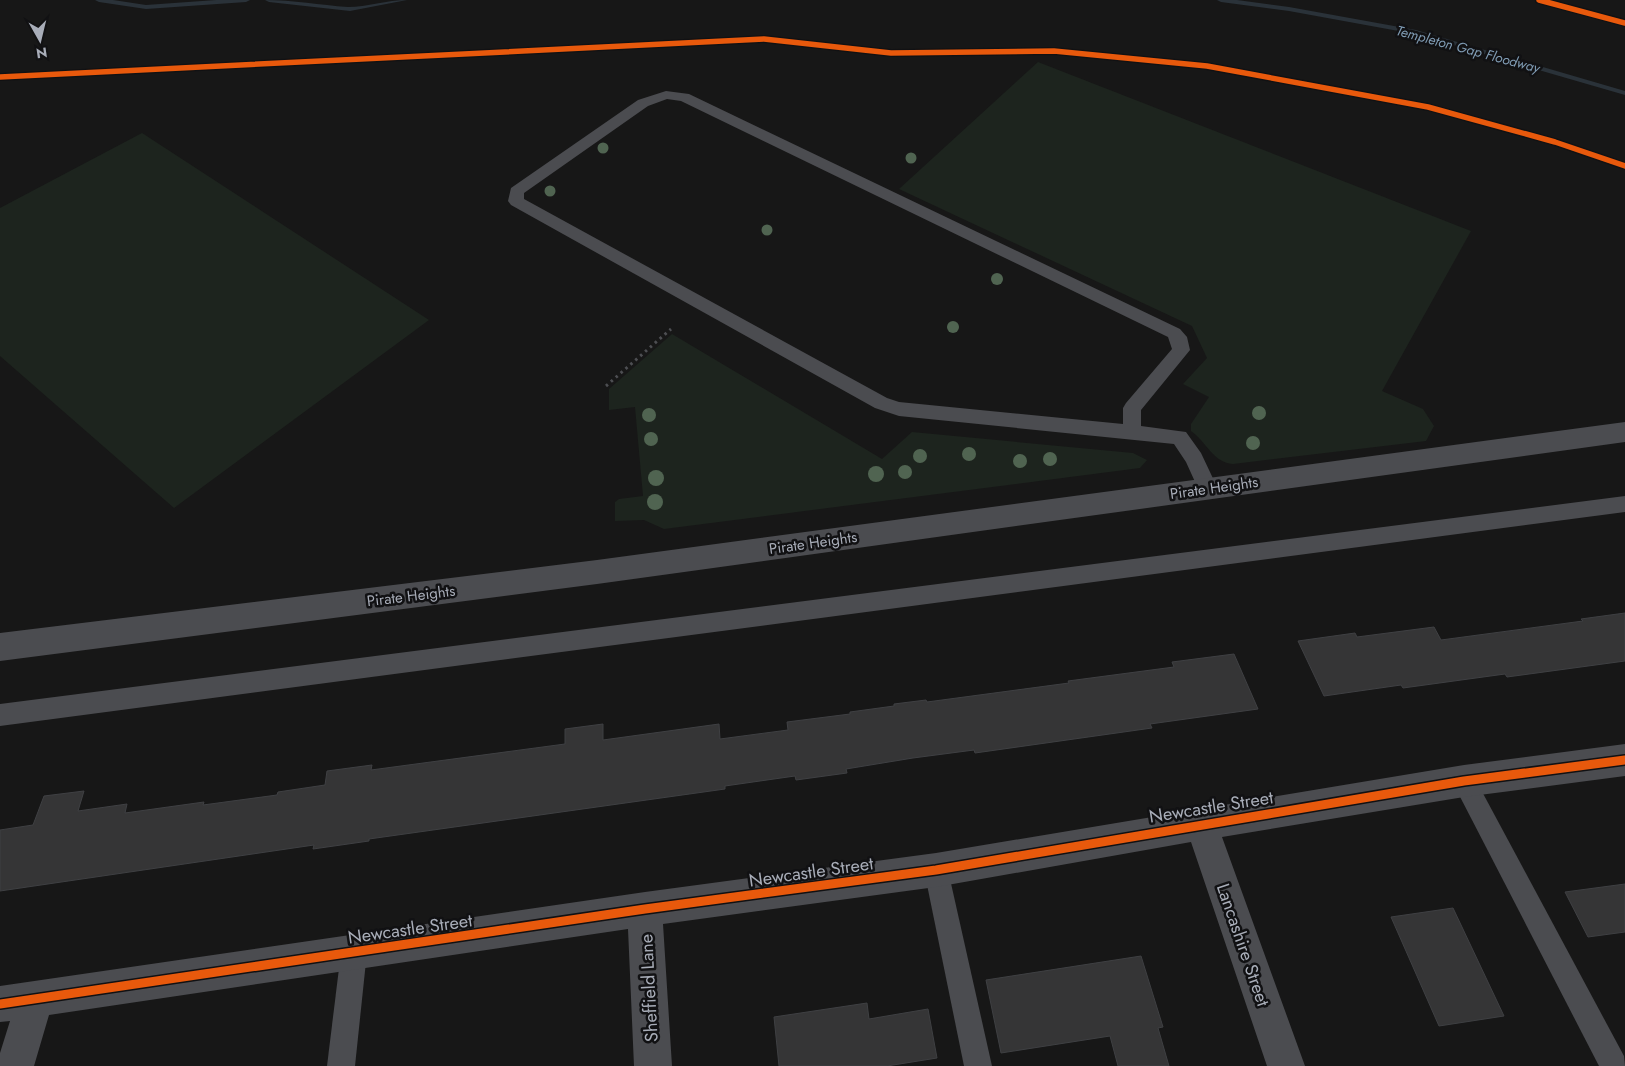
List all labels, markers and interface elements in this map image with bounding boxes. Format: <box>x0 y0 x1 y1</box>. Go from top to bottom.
north arrow <box>15 15 65 65</box>
water label: Templeton Gap Floodway <box>1394 20 1543 78</box>
text: N <box>35 42 49 64</box>
street label: Pirate Heights <box>1169 471 1259 505</box>
street label: Pirate Heights <box>768 526 858 560</box>
street label: Pirate Heights <box>366 580 456 612</box>
street label: Newcastle Street <box>1147 784 1276 830</box>
street label: Newcastle Street <box>747 850 876 894</box>
street label: Lancashire Street <box>1210 880 1276 1011</box>
street label: Newcastle Street <box>346 907 475 951</box>
street label: Sheffield Lane <box>633 933 665 1043</box>

